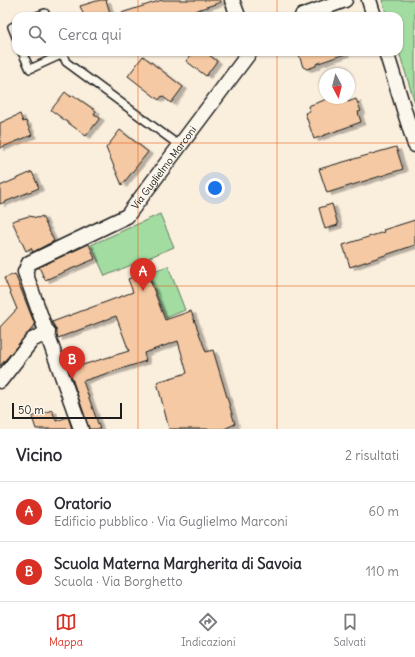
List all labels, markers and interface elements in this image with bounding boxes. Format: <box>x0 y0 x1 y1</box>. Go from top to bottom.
search box <box>12 12 403 56</box>
icon: search <box>26 23 48 45</box>
text: Cerca qui <box>58 25 122 44</box>
north arrow <box>319 68 355 104</box>
street label: Via Guglielmo Marconi <box>128 124 199 212</box>
your location <box>205 178 225 198</box>
pin: A <box>130 258 156 291</box>
pin: B <box>59 346 85 379</box>
scale bar <box>12 401 122 420</box>
text: 50 m <box>18 403 44 417</box>
text: Vicino <box>16 444 62 466</box>
text: 2 risultati <box>345 447 399 464</box>
text: Oratorio <box>54 494 112 513</box>
text: A <box>25 503 33 520</box>
text: 60 m <box>368 503 399 520</box>
text: Edificio pubblico · Via Guglielmo Marconi <box>54 513 288 530</box>
text: Scuola Materna Margherita di Savoia <box>54 554 302 573</box>
text: B <box>25 563 33 580</box>
text: 110 m <box>366 563 399 580</box>
text: Scuola · Via Borghetto <box>54 573 182 590</box>
tab: Mappa <box>49 611 83 649</box>
tab: Indicazioni <box>181 611 235 649</box>
tab: Salvati <box>333 611 366 649</box>

